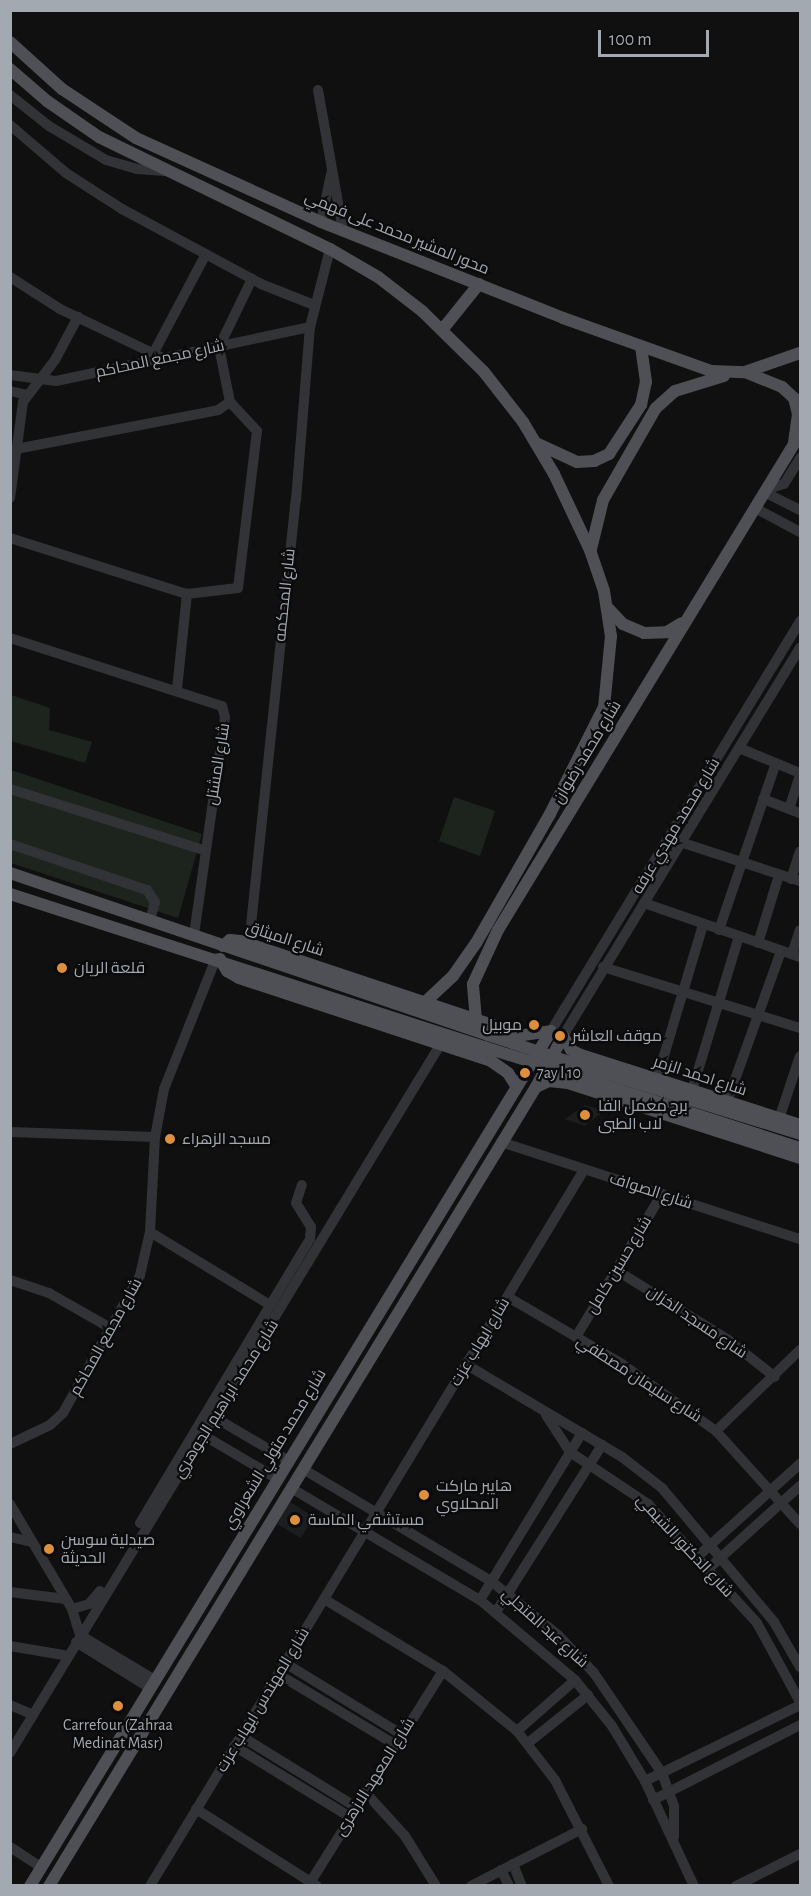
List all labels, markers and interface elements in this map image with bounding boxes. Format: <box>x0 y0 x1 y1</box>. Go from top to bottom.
scale bar <box>601 18 712 56</box>
text: 100 m <box>609 31 652 49</box>
street label: محور المشير محمد على فهمي <box>302 187 492 279</box>
street label: شارع مجمع المحاكم <box>94 336 226 382</box>
street label: شارع المحكمه <box>271 548 299 642</box>
street label: شارع محمد رضوان <box>549 697 625 807</box>
street label: شارع المشتل <box>202 722 234 806</box>
street label: شارع محمد مهدي عرفه <box>628 755 724 897</box>
street label: شارع الميثاق <box>243 917 327 961</box>
place label: قلعة الريان <box>74 958 145 978</box>
marker: قلعة الريان <box>55 961 69 975</box>
place label: موبيل <box>482 1015 522 1035</box>
marker: موبيل <box>527 1018 541 1032</box>
place label: موقف العاشر <box>572 1026 662 1046</box>
marker: موقف العاشر <box>553 1029 567 1043</box>
street label: شارع احمد الزمر <box>651 1052 749 1100</box>
place label: 7ay l 10 <box>537 1063 581 1083</box>
marker: 7ay l 10 <box>518 1066 532 1080</box>
place label: برج معمل الفا لاب الطبى <box>598 1096 688 1134</box>
marker: برج معمل الفا لاب الطبى <box>576 1106 594 1124</box>
place label: مسجد الزهراء <box>182 1129 271 1149</box>
marker: مسجد الزهراء <box>163 1132 177 1146</box>
street label: شارع الصواف <box>607 1169 695 1213</box>
street label: شارع حسين كامل <box>582 1212 656 1318</box>
street label: شارع مجمع المحاكم <box>66 1275 146 1399</box>
street label: شارع مسجد الخزان <box>643 1281 751 1363</box>
street label: شارع ايهاب عزت <box>446 1294 514 1390</box>
street label: شارع محمد ابراهيم الجوهري <box>169 1316 283 1482</box>
street label: شارع سليمان مصطفي <box>573 1331 705 1427</box>
street label: شارع محمد متولي الشعراوي <box>220 1365 330 1533</box>
place label: هايبر ماركت المحلاوي <box>436 1476 512 1514</box>
marker: هايبر ماركت المحلاوي <box>417 1488 431 1502</box>
street label: شارع الدكتور الشيمي <box>632 1491 738 1601</box>
place label: مستشفي الماسة <box>308 1510 424 1530</box>
marker: مستشفي الماسة <box>286 1511 304 1529</box>
place label: صيدلية سوسن الحديثة <box>61 1530 155 1568</box>
marker: صيدلية سوسن الحديثة <box>42 1542 56 1556</box>
street label: شارع عبد المتجلي <box>498 1584 592 1672</box>
street label: شارع المهندس ايهاب عزت <box>212 1624 314 1776</box>
marker: Carrefour (Zahraa Medinat Masr) <box>111 1699 125 1713</box>
street label: شارع المعهد الازهرى <box>331 1714 419 1840</box>
place label: Carrefour (Zahraa Medinat Masr) <box>63 1715 173 1753</box>

